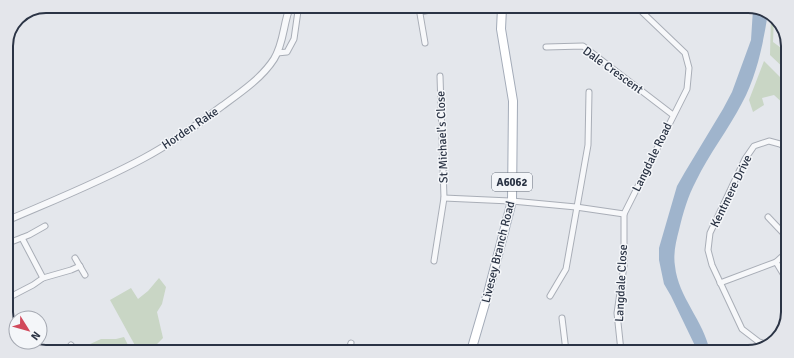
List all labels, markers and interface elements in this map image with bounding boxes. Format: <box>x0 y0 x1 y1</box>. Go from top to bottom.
street label: Dale Crescent <box>580 44 646 97</box>
street label: St Michael's Close <box>433 91 452 183</box>
street label: Horden Rake <box>159 104 221 153</box>
street label: Langdale Road <box>629 120 676 194</box>
street label: Kentmere Drive <box>707 152 755 230</box>
road number: A6062 <box>492 173 532 191</box>
street label: Livesey Branch Road <box>479 200 518 305</box>
street label: Langdale Close <box>612 244 631 322</box>
north arrow <box>8 310 48 350</box>
text: N <box>28 329 43 343</box>

